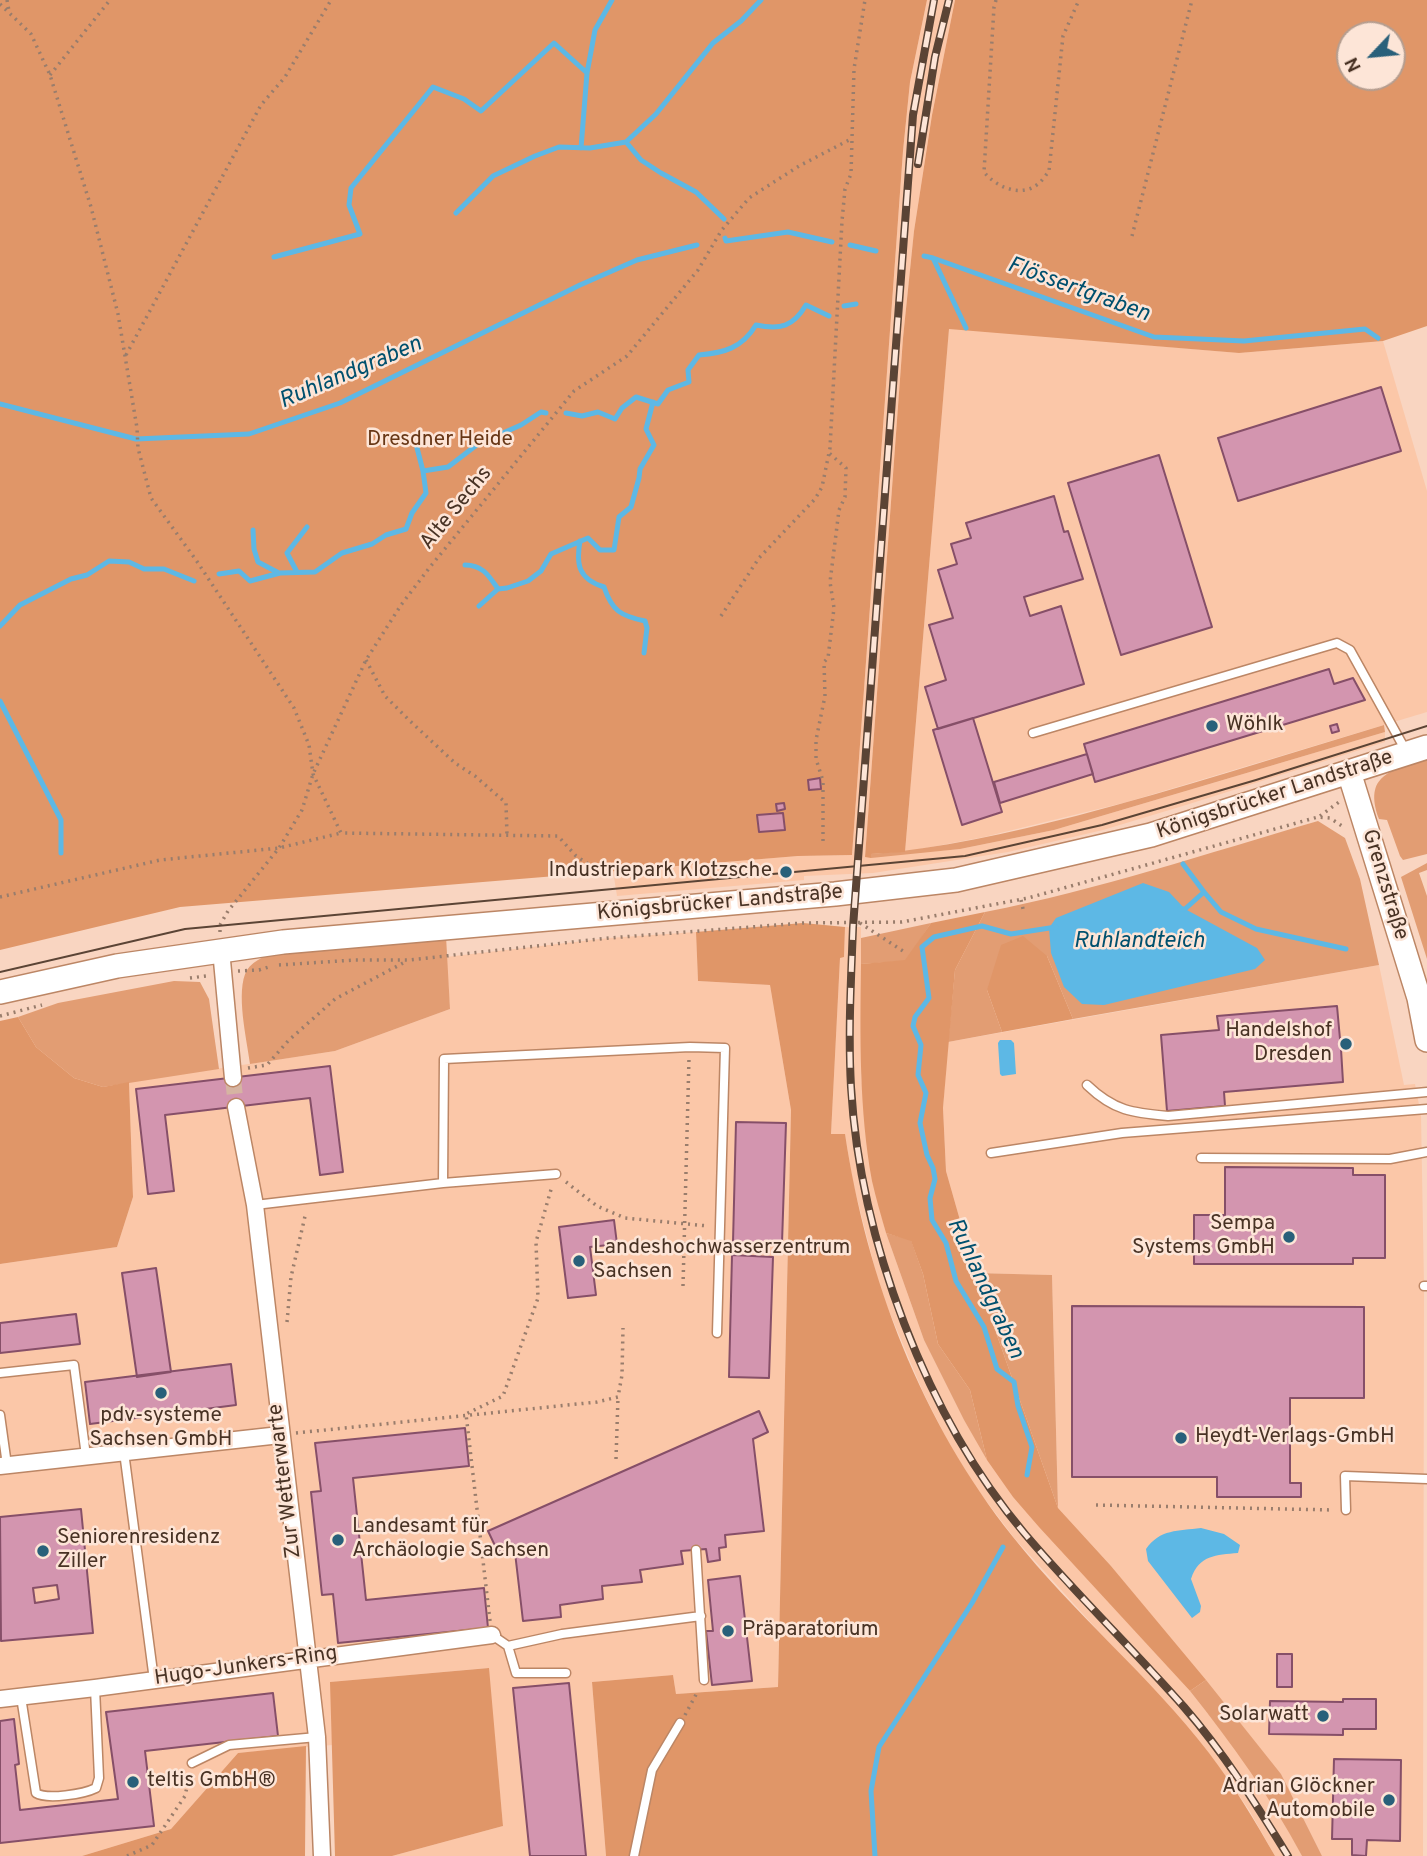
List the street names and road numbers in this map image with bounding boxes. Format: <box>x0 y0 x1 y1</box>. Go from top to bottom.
street label: Alte Sechs <box>416 462 498 556</box>
street label: Königsbrücker Landstraße <box>1154 746 1396 846</box>
street label: Grenzstraße <box>1355 827 1413 943</box>
street label: Königsbrücker Landstraße <box>596 881 844 927</box>
street label: Zur Wetterwarte <box>264 1402 308 1560</box>
street label: Hugo-Junkers-Ring <box>153 1642 339 1692</box>

